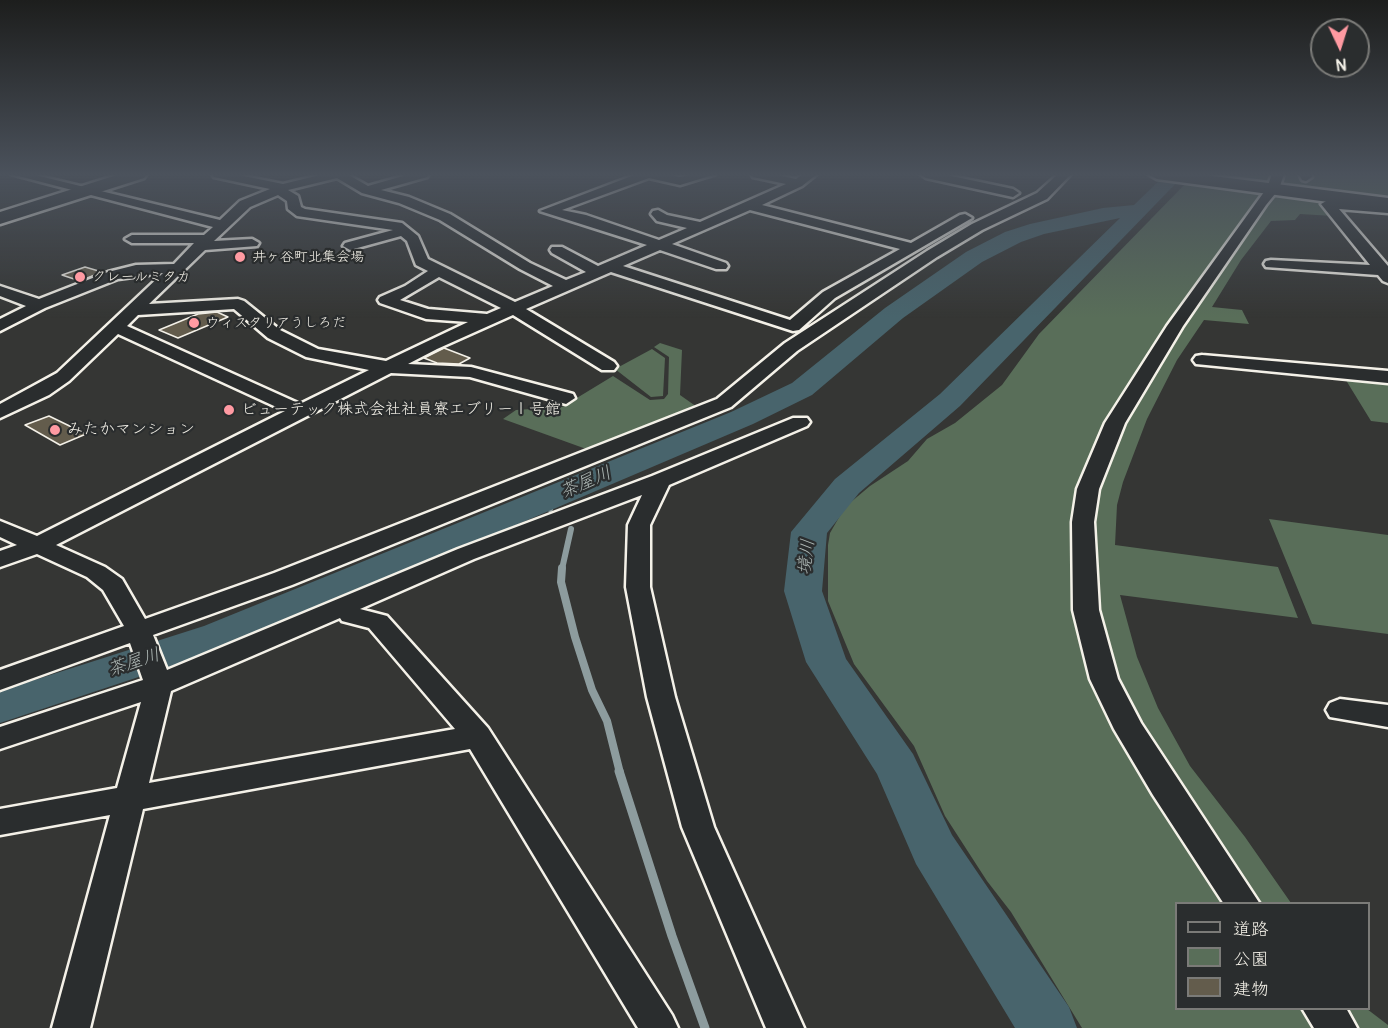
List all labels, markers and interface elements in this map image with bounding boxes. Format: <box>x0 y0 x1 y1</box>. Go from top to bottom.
north arrow <box>1310 18 1370 78</box>
text: N <box>1335 54 1347 74</box>
place label: 井ヶ谷町北集会場 <box>252 249 364 265</box>
marker: 井ヶ谷町北集会場 <box>233 250 247 264</box>
place label: クレールミタカ <box>92 269 191 285</box>
marker: クレールミタカ <box>73 270 87 284</box>
place label: ウィスタリアうしろだ <box>206 315 346 331</box>
marker: ウィスタリアうしろだ <box>187 316 201 330</box>
place label: ビューテック株式会社社員寮エブリーⅠ号館 <box>241 400 561 420</box>
marker: ビューテック株式会社社員寮エブリーⅠ号館 <box>222 403 236 417</box>
place label: みたかマンション <box>67 420 195 440</box>
marker: みたかマンション <box>48 423 62 437</box>
water label: 茶屋川 <box>557 463 615 503</box>
water label: 境川 <box>794 538 820 576</box>
water label: 茶屋川 <box>105 644 163 682</box>
legend <box>1175 902 1370 1010</box>
text: 道路 <box>1233 918 1269 941</box>
text: 公園 <box>1233 948 1269 971</box>
text: 建物 <box>1233 978 1269 1001</box>

